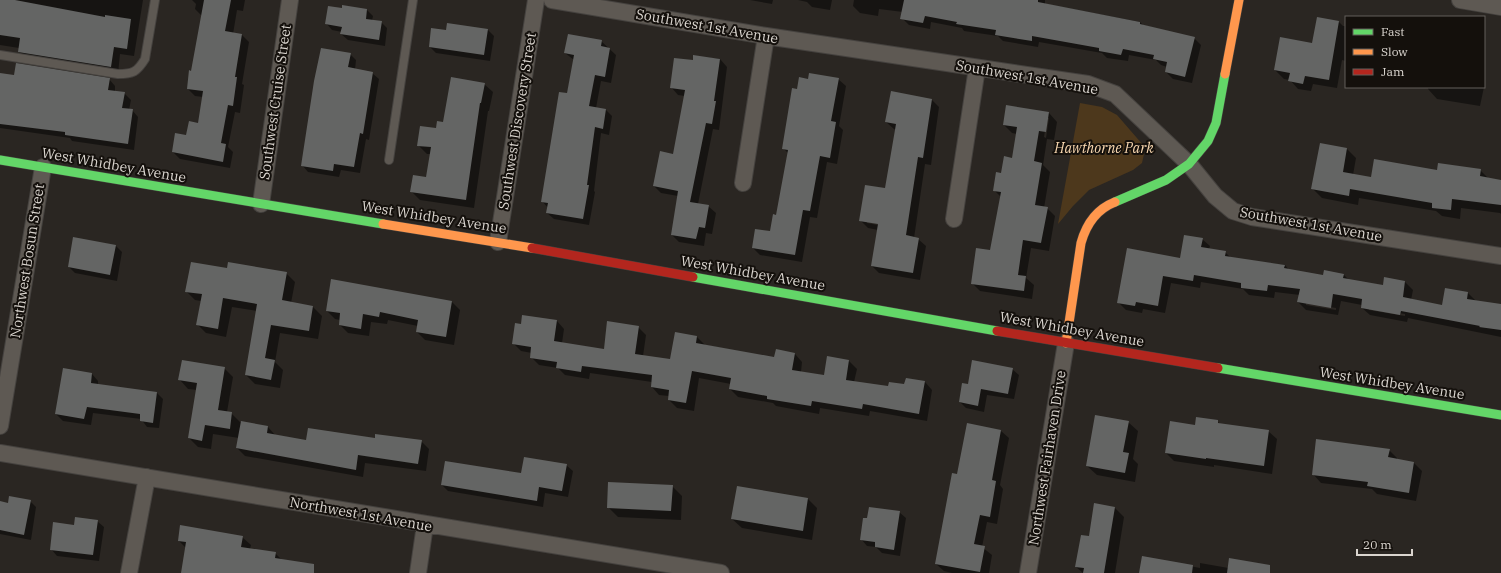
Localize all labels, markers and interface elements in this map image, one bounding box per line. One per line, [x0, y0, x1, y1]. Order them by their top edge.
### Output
street label: Southwest 1st Avenue [634, 5, 780, 47]
legend [1345, 16, 1485, 88]
street label: Southwest Cruise Street [255, 23, 295, 181]
text: Fast [1381, 24, 1405, 39]
street label: Southwest Discovery Street [494, 31, 540, 211]
text: Slow [1381, 44, 1408, 59]
street label: Southwest 1st Avenue [954, 56, 1100, 98]
text: Jam [1381, 64, 1405, 79]
park label: Hawthorne Park [1053, 139, 1154, 157]
street label: West Whidbey Avenue [40, 143, 188, 187]
street label: Northwest Bosun Street [6, 182, 48, 340]
street label: West Whidbey Avenue [360, 197, 508, 237]
street label: Southwest 1st Avenue [1238, 203, 1384, 245]
street label: West Whidbey Avenue [679, 251, 827, 295]
street label: West Whidbey Avenue [998, 307, 1146, 351]
street label: West Whidbey Avenue [1318, 363, 1466, 403]
street label: Northwest Fairhaven Drive [1024, 369, 1070, 547]
street label: Northwest 1st Avenue [288, 493, 434, 535]
scale bar [1357, 531, 1412, 557]
text: 20 m [1363, 537, 1392, 552]

